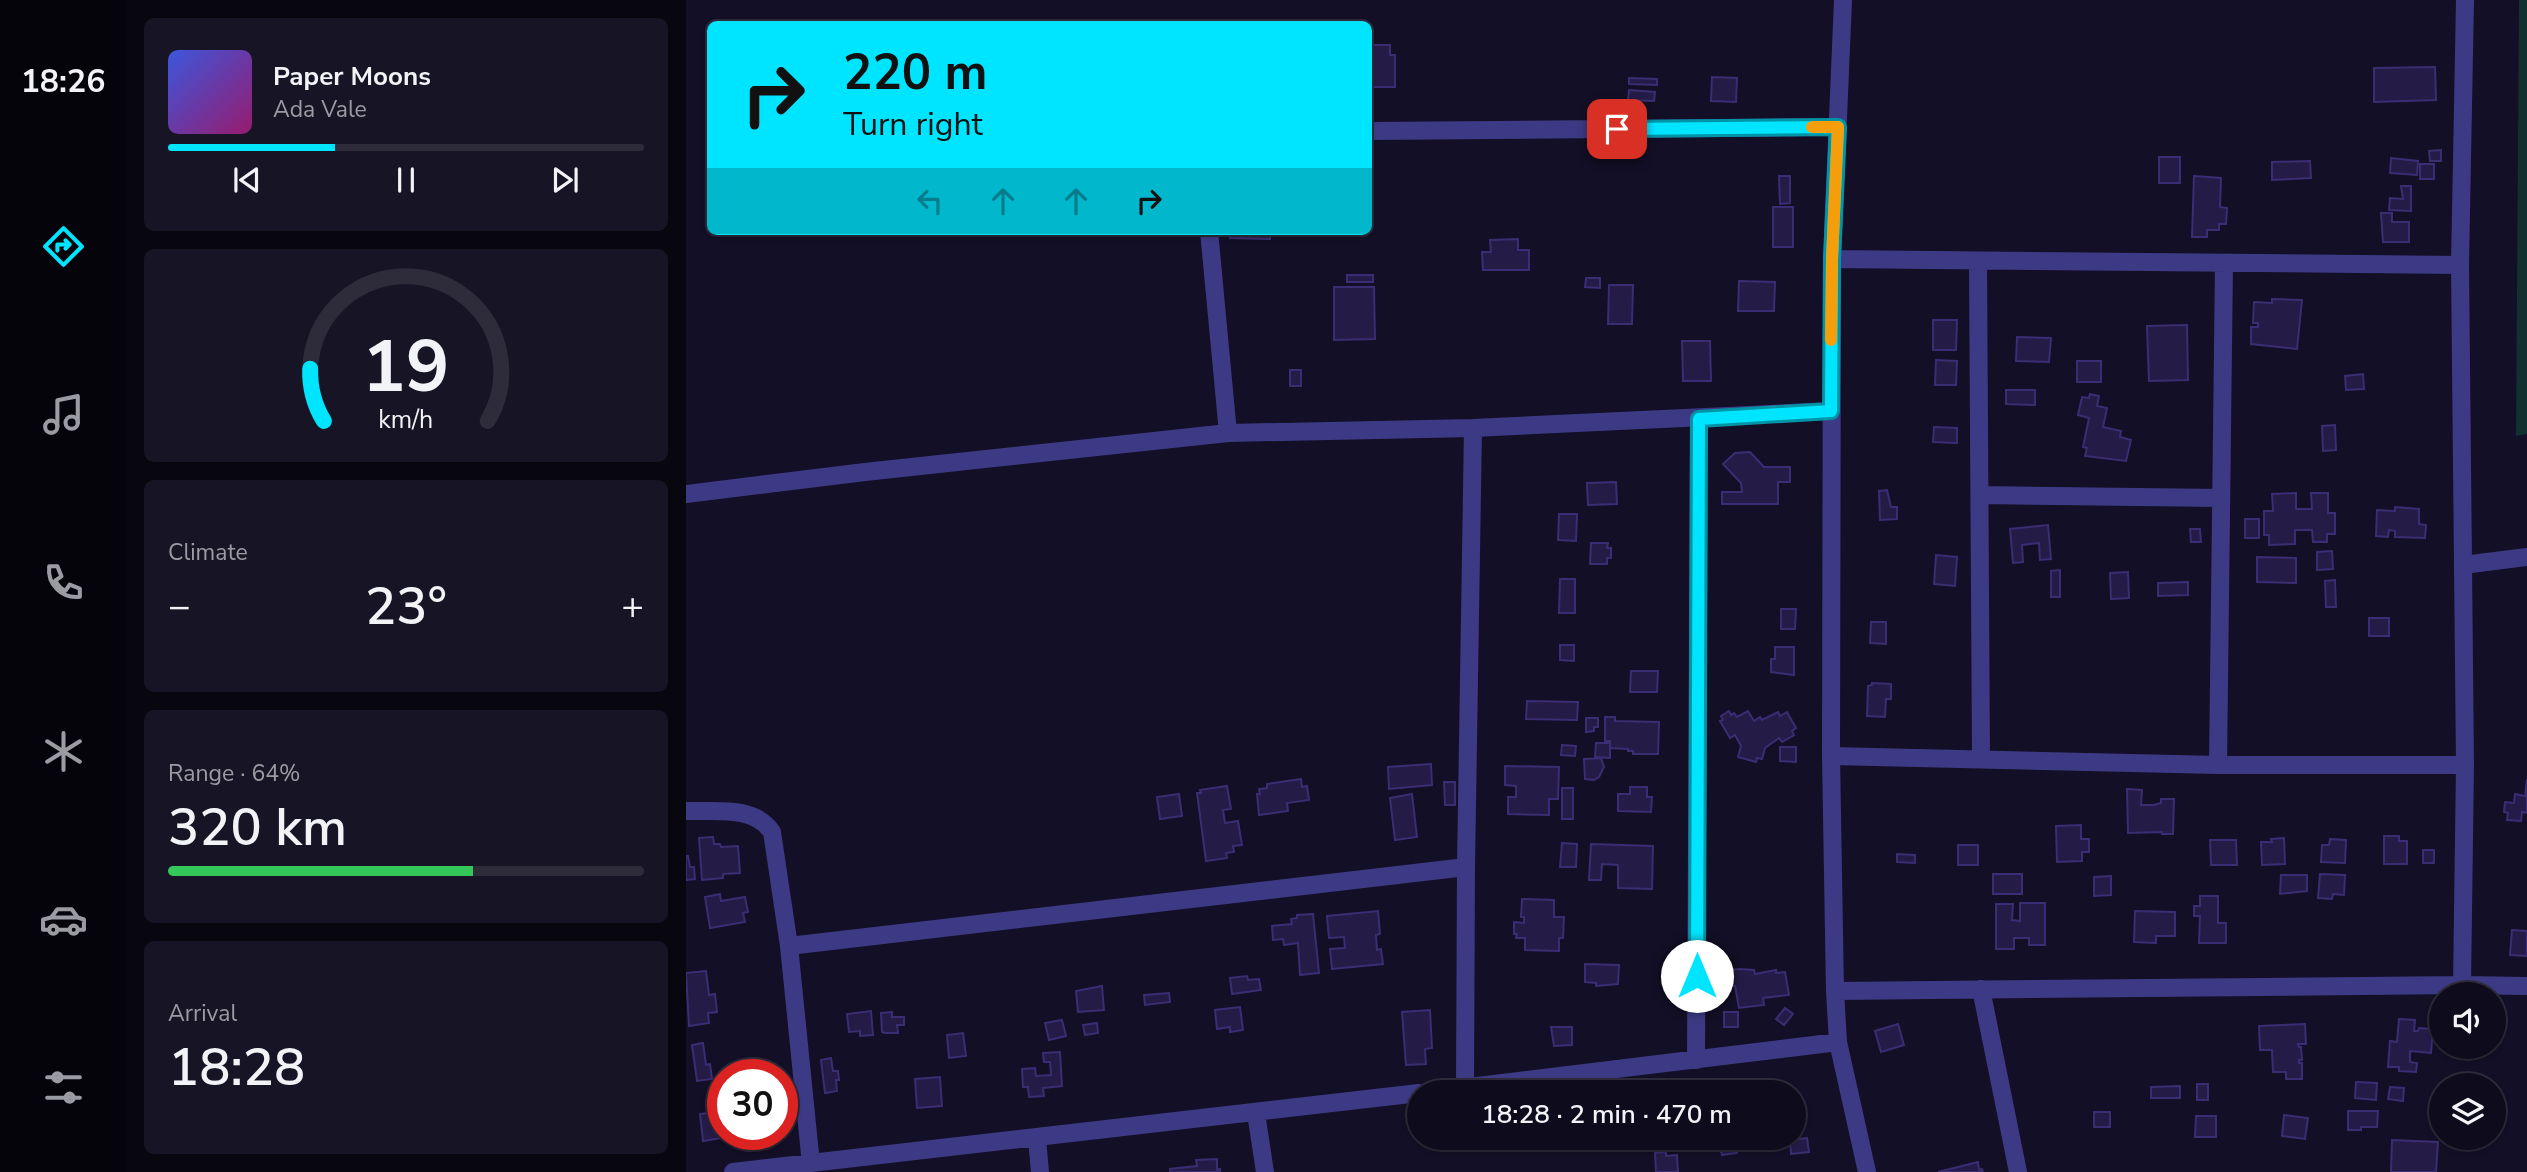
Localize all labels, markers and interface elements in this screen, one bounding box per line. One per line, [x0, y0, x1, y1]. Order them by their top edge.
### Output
text: 220 m [843, 39, 987, 106]
icon: right [728, 49, 819, 140]
text: Paper Moons [273, 59, 431, 94]
text: 18:26 [21, 60, 105, 103]
text: Ada Vale [273, 94, 367, 125]
pin [1587, 99, 1647, 159]
text: Turn right [843, 103, 983, 146]
icon: arrive [1598, 110, 1636, 148]
icon: previous [228, 161, 266, 199]
icon: pause [387, 161, 425, 199]
icon: next [546, 161, 584, 199]
icon: left [911, 182, 949, 220]
icon: ahead [984, 182, 1022, 220]
icon: ahead [1057, 182, 1095, 220]
icon: right [1130, 182, 1168, 220]
icon: directions [39, 222, 88, 271]
text: 19 [362, 318, 450, 418]
icon: music [39, 390, 88, 439]
text: km/h [378, 403, 434, 437]
text: Climate [168, 537, 248, 568]
icon: phone [39, 558, 88, 607]
text: 23° [365, 571, 447, 642]
text: − [168, 581, 191, 632]
text: + [621, 581, 644, 632]
icon: climate [39, 727, 88, 776]
text: Range · 64% [168, 758, 300, 789]
text: 320 km [168, 792, 347, 863]
icon: car [39, 895, 88, 944]
position arrow [1660, 939, 1734, 1013]
map controls [2429, 982, 2506, 1150]
button: sound [2429, 982, 2506, 1059]
text: Arrival [168, 998, 237, 1029]
text: 18:28 [168, 1032, 305, 1103]
speed limit sign: 30 [707, 1059, 798, 1150]
icon: filters [39, 1063, 88, 1112]
button: layers [2429, 1073, 2506, 1150]
text: 18:28 · 2 min · 470 m [1481, 1097, 1732, 1132]

